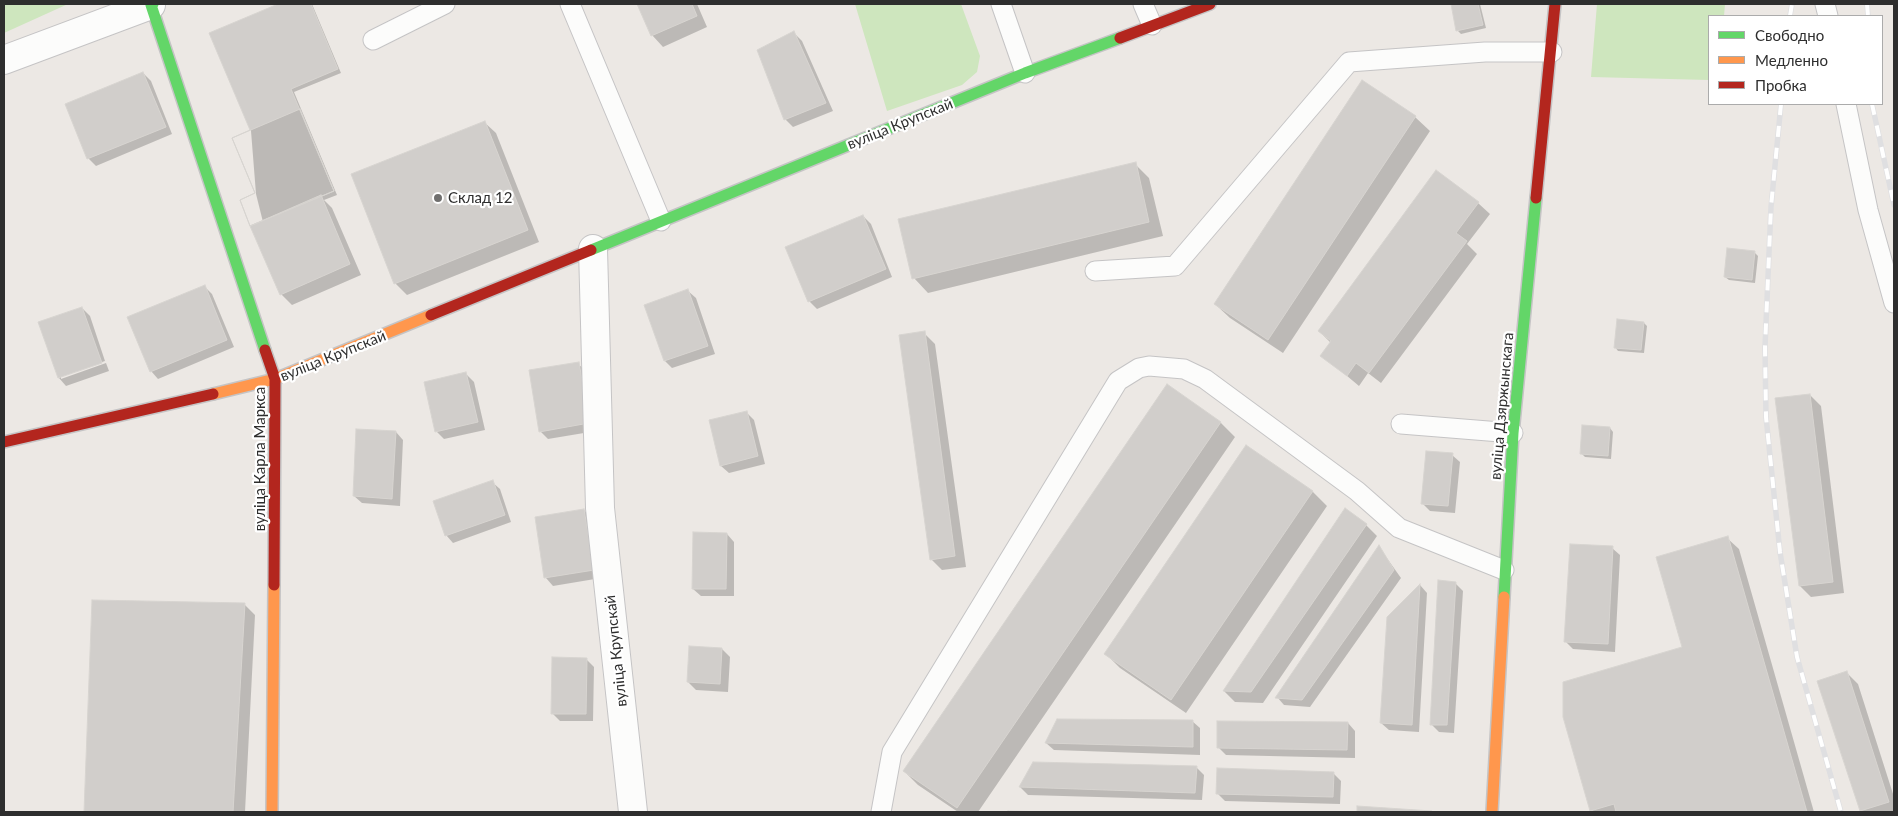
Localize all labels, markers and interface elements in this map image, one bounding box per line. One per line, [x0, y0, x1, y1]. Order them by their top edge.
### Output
legend [1708, 15, 1883, 105]
text: Свободно [1755, 26, 1824, 44]
text: Медленно [1755, 51, 1828, 69]
text: Пробка [1755, 76, 1807, 94]
street label: вуліца Крупскай [845, 95, 955, 153]
place label: Склад 12 [448, 189, 512, 207]
marker: Склад 12 [432, 192, 444, 204]
street label: вуліца Крупскай [278, 327, 388, 385]
street label: вуліца Дзяржынскага [1487, 331, 1517, 481]
street label: вуліца Карла Маркса [251, 387, 269, 531]
street label: вуліца Крупскай [601, 594, 631, 708]

